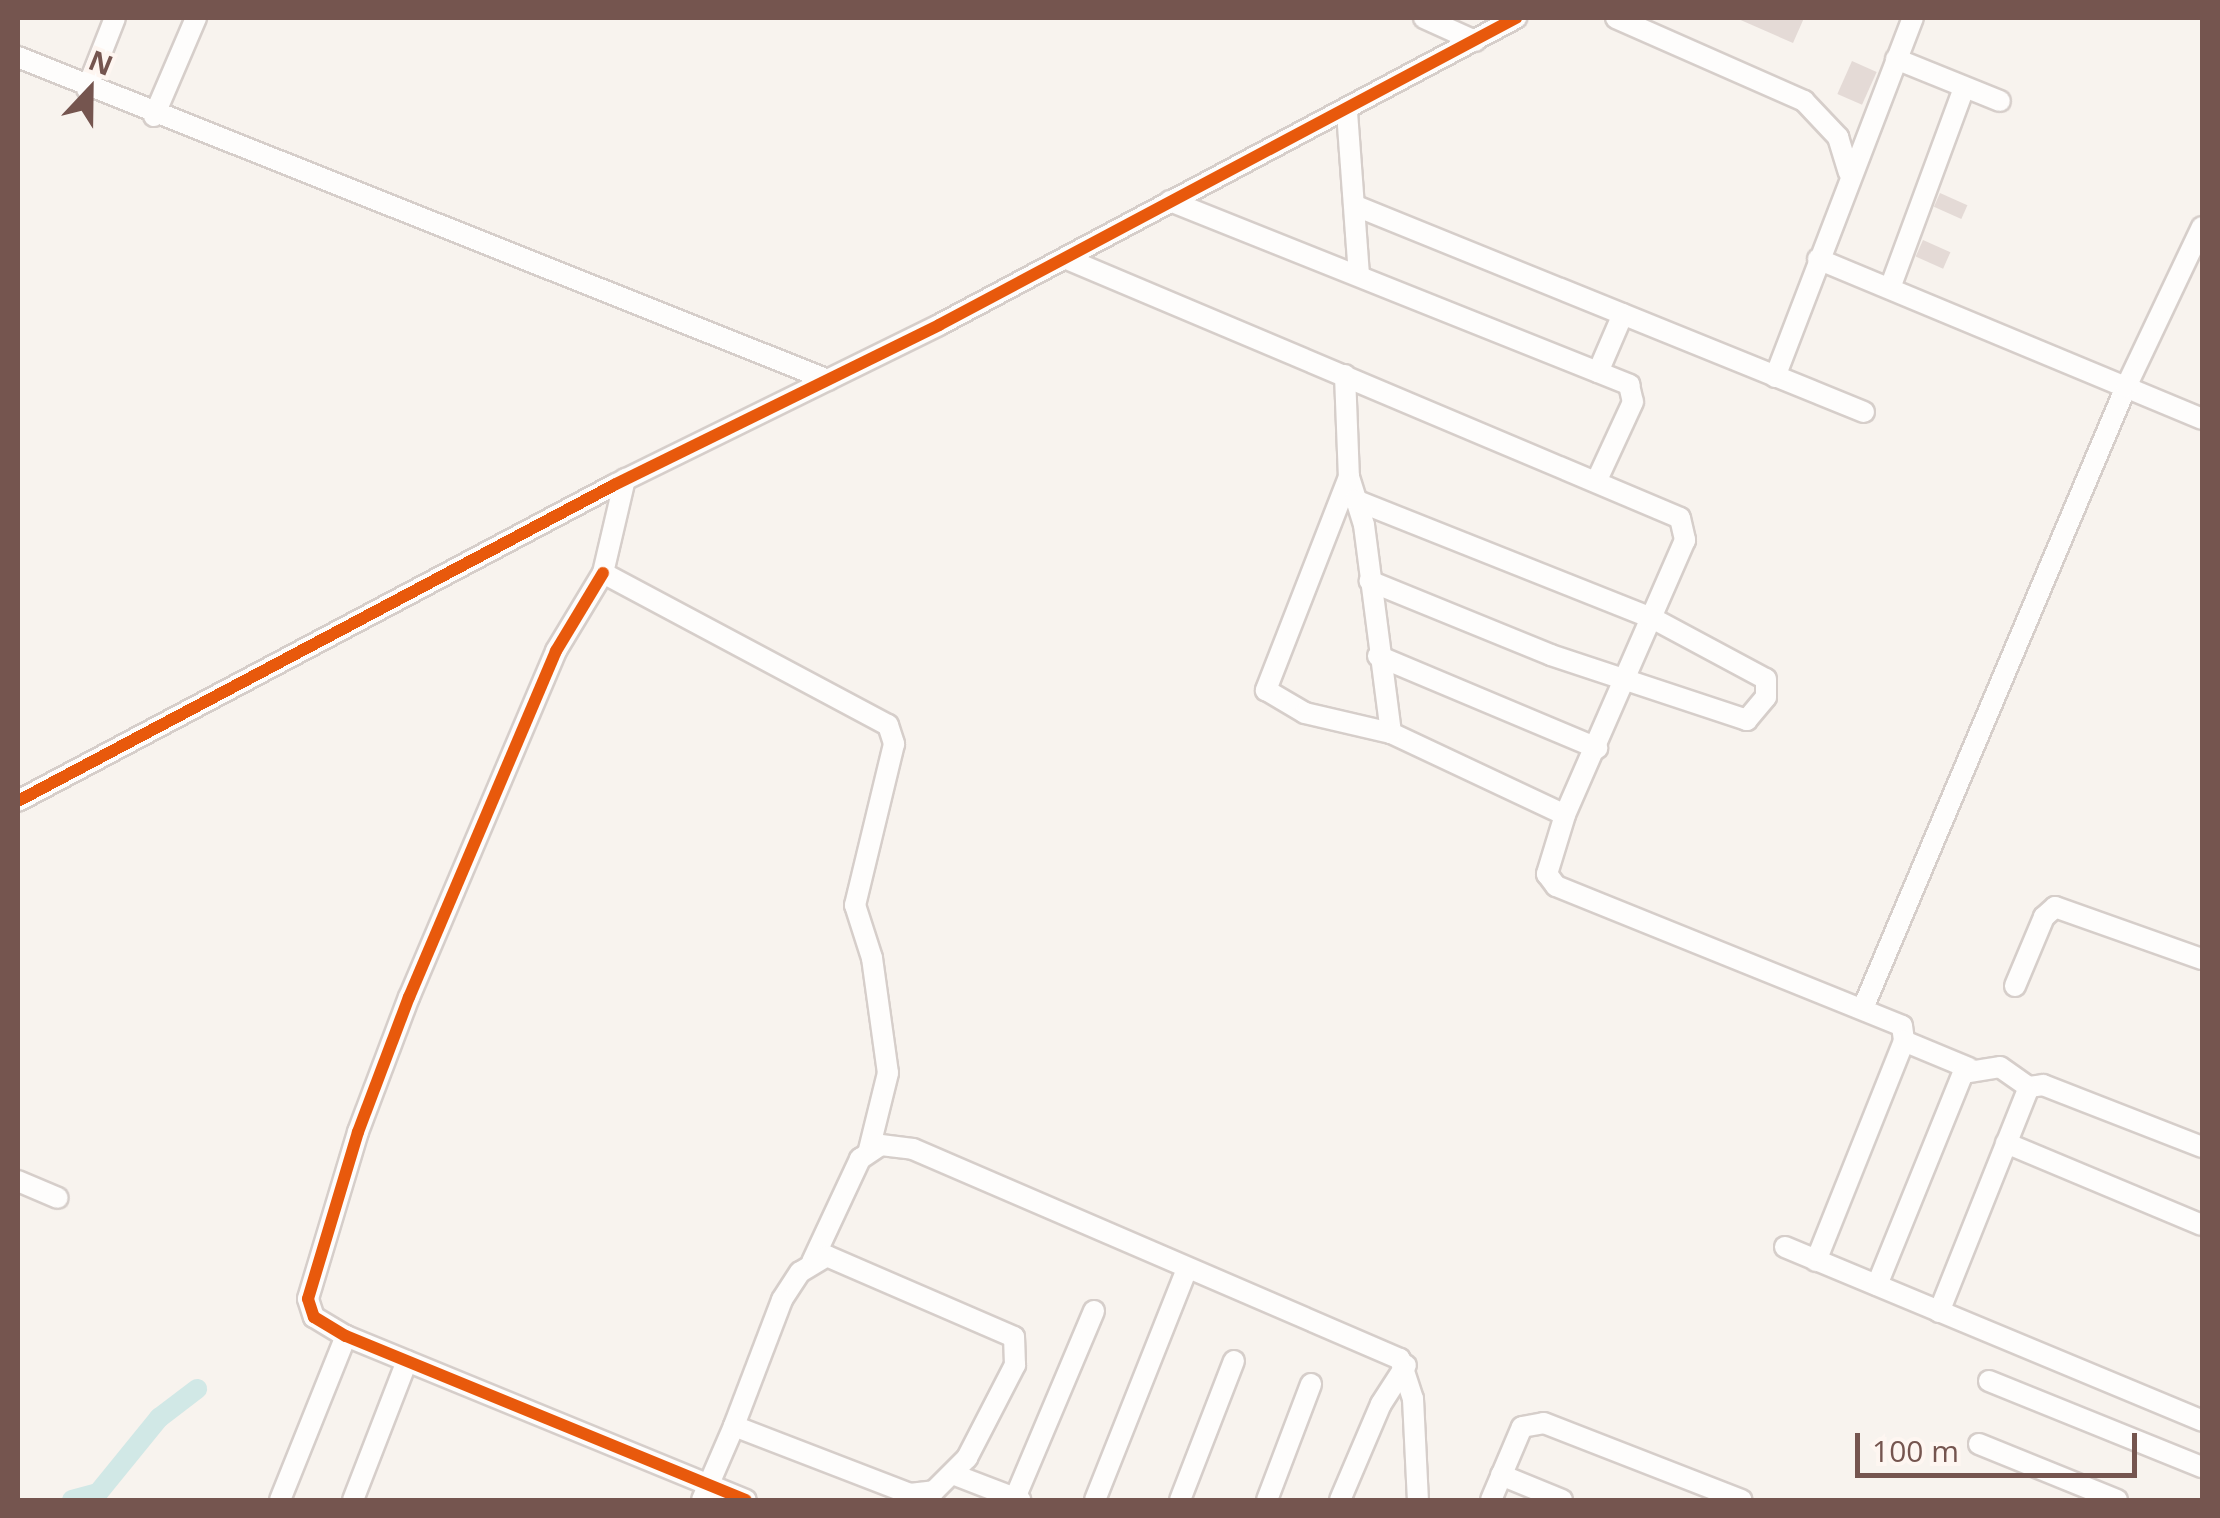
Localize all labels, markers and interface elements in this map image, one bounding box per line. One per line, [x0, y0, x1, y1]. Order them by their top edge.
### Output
north arrow [40, 40, 140, 140]
text: N [84, 40, 119, 84]
scale bar [1860, 1413, 2142, 1475]
text: 100 m [1872, 1430, 1959, 1471]

